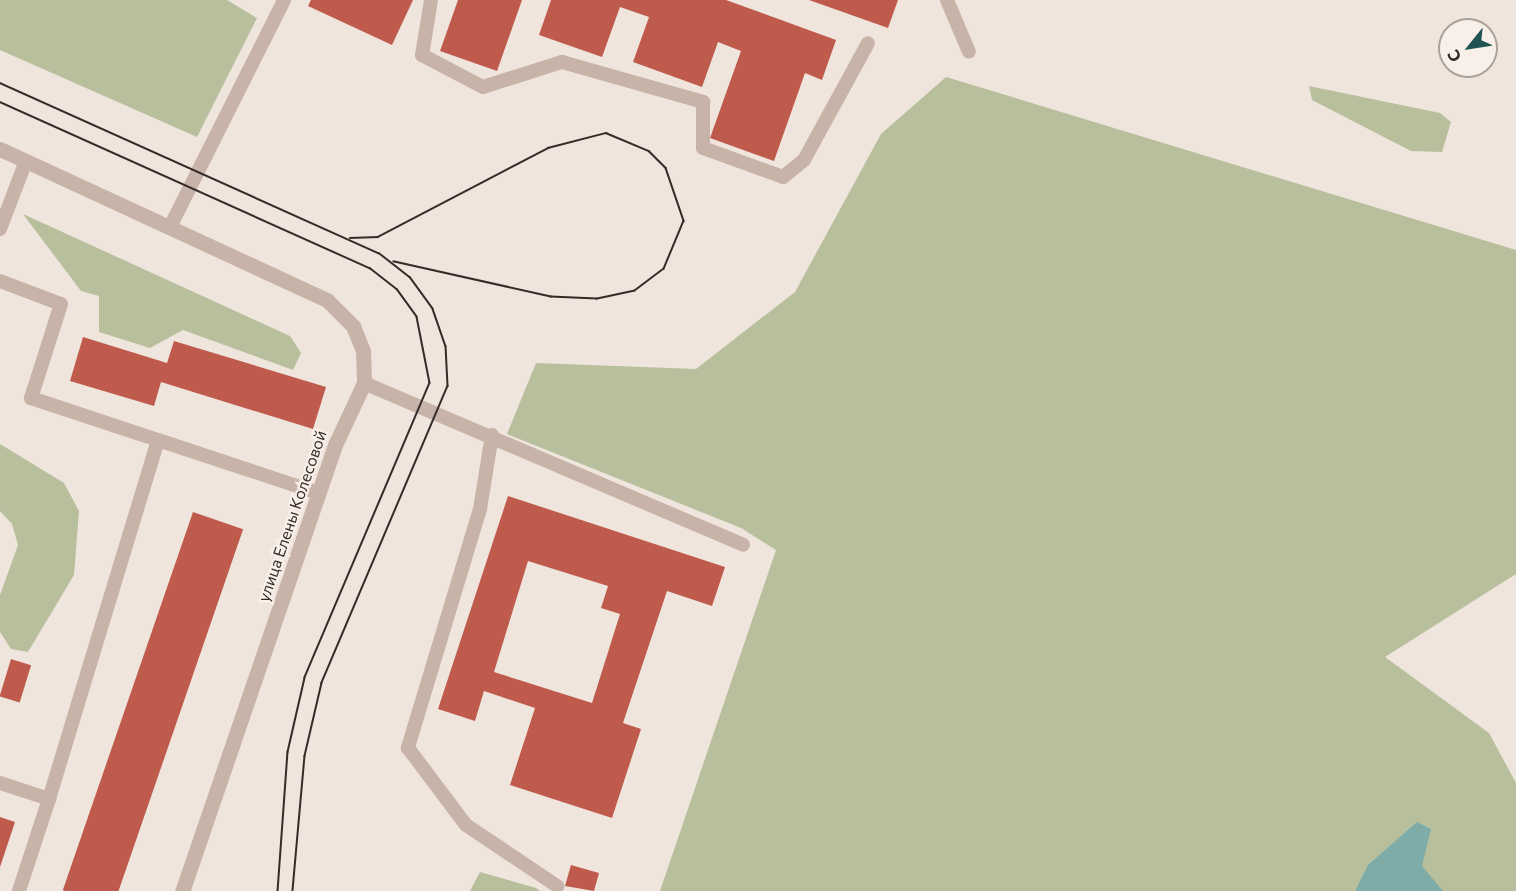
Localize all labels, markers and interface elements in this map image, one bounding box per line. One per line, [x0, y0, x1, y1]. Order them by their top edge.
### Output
north arrow [1438, 18, 1498, 78]
text: С [1443, 47, 1465, 66]
street label: улица Елены Колесовой [254, 428, 330, 604]

